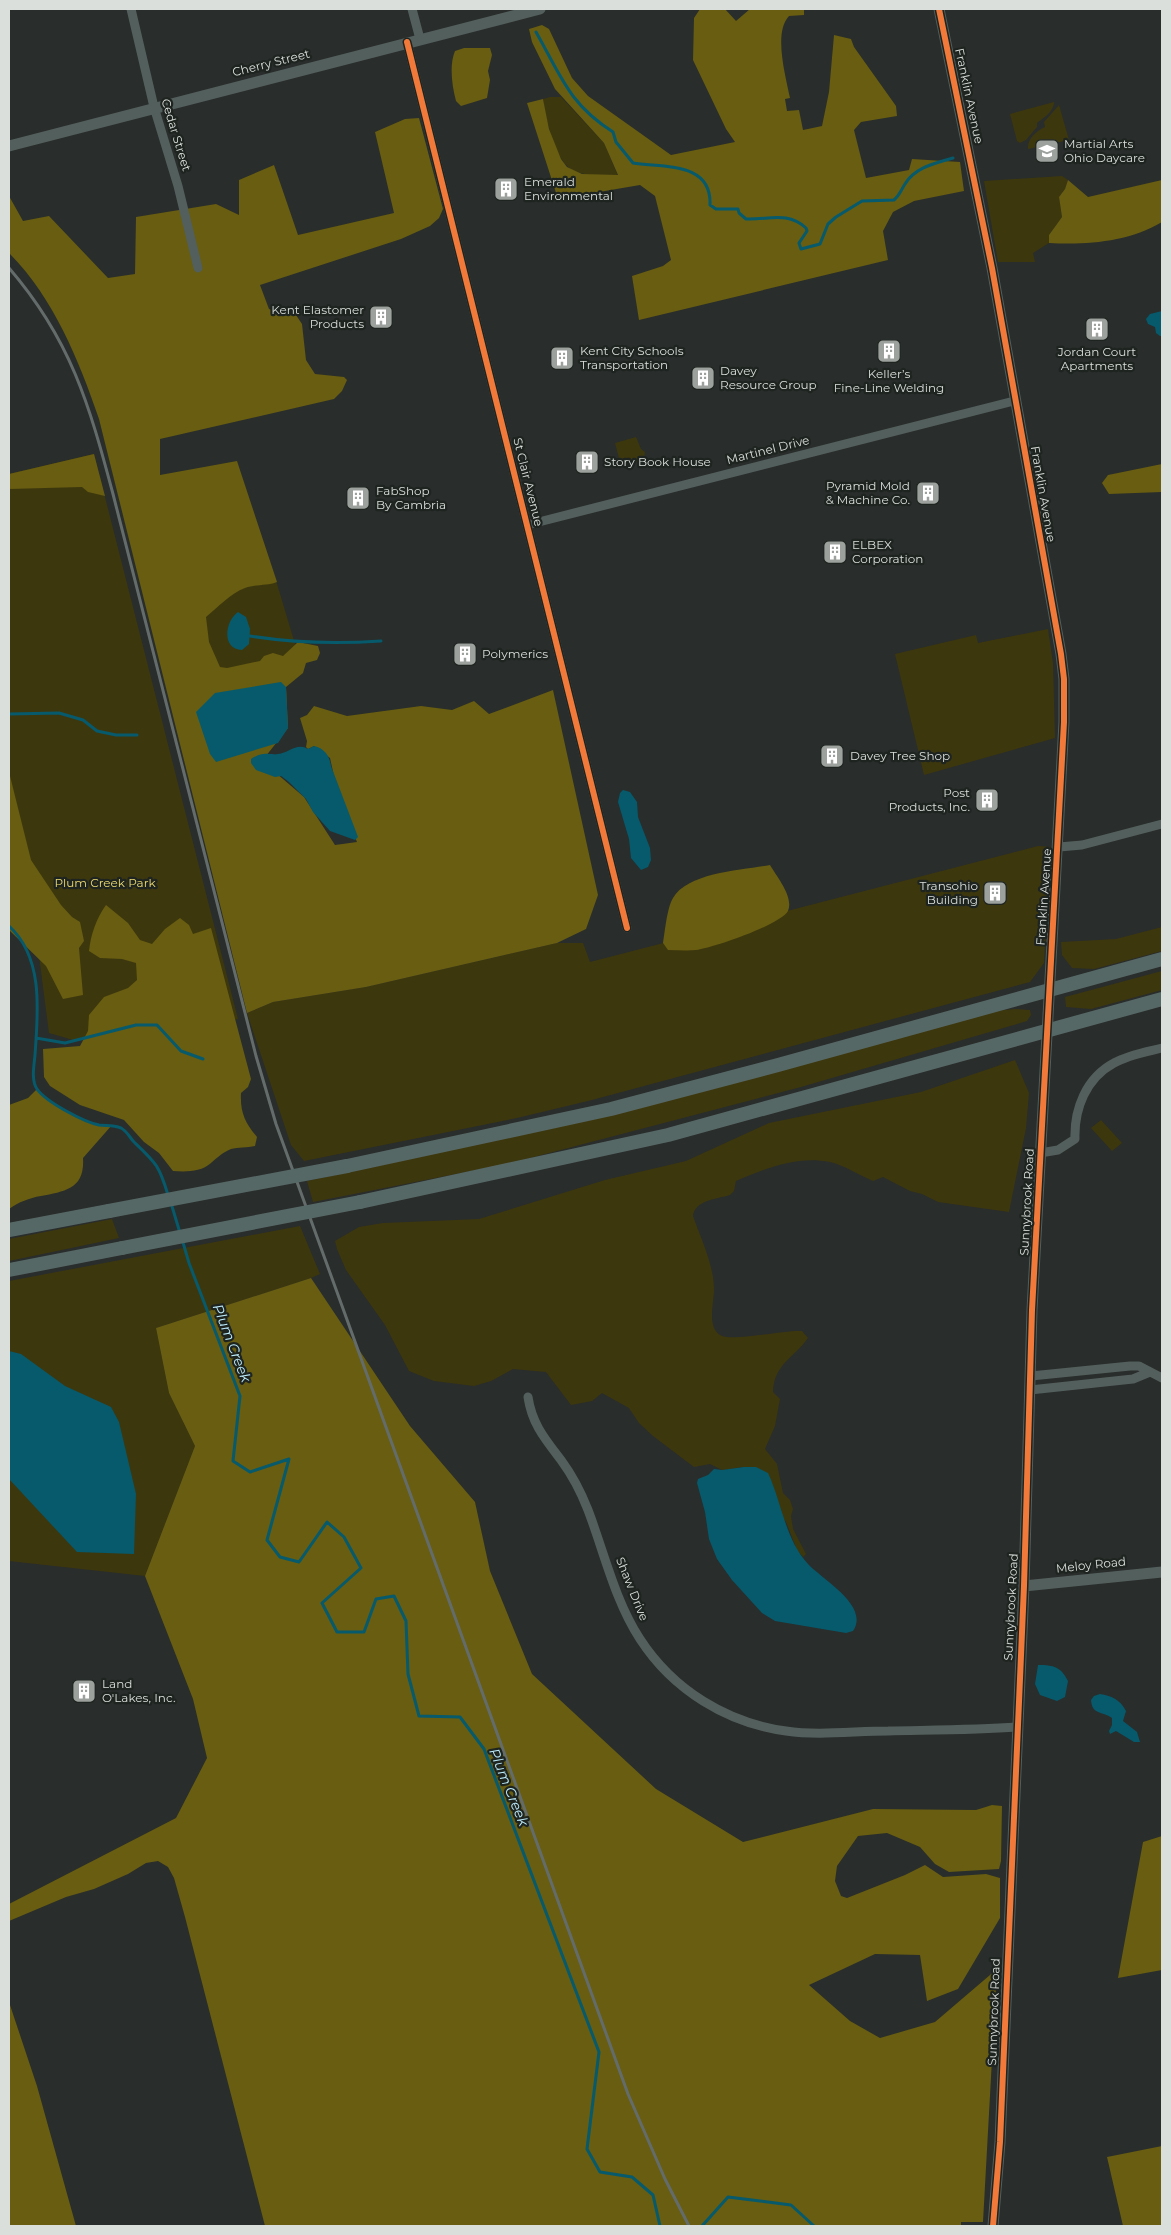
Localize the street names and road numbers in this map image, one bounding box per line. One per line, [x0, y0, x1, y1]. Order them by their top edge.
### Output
street label: Cherry Street [231, 46, 311, 79]
street label: Franklin Avenue [952, 47, 987, 145]
street label: Cedar Street [158, 97, 195, 173]
street label: Martinel Drive [725, 432, 811, 467]
street label: St Clair Avenue [510, 436, 547, 528]
street label: Franklin Avenue [1028, 445, 1059, 543]
street label: Franklin Avenue [1033, 848, 1054, 946]
street label: Sunnybrook Road [1016, 1148, 1037, 1256]
street label: Sunnybrook Road [1000, 1553, 1021, 1661]
street label: Meloy Road [1055, 1553, 1127, 1576]
street label: Shaw Drive [613, 1555, 652, 1623]
street label: Sunnybrook Road [984, 1958, 1003, 2066]

